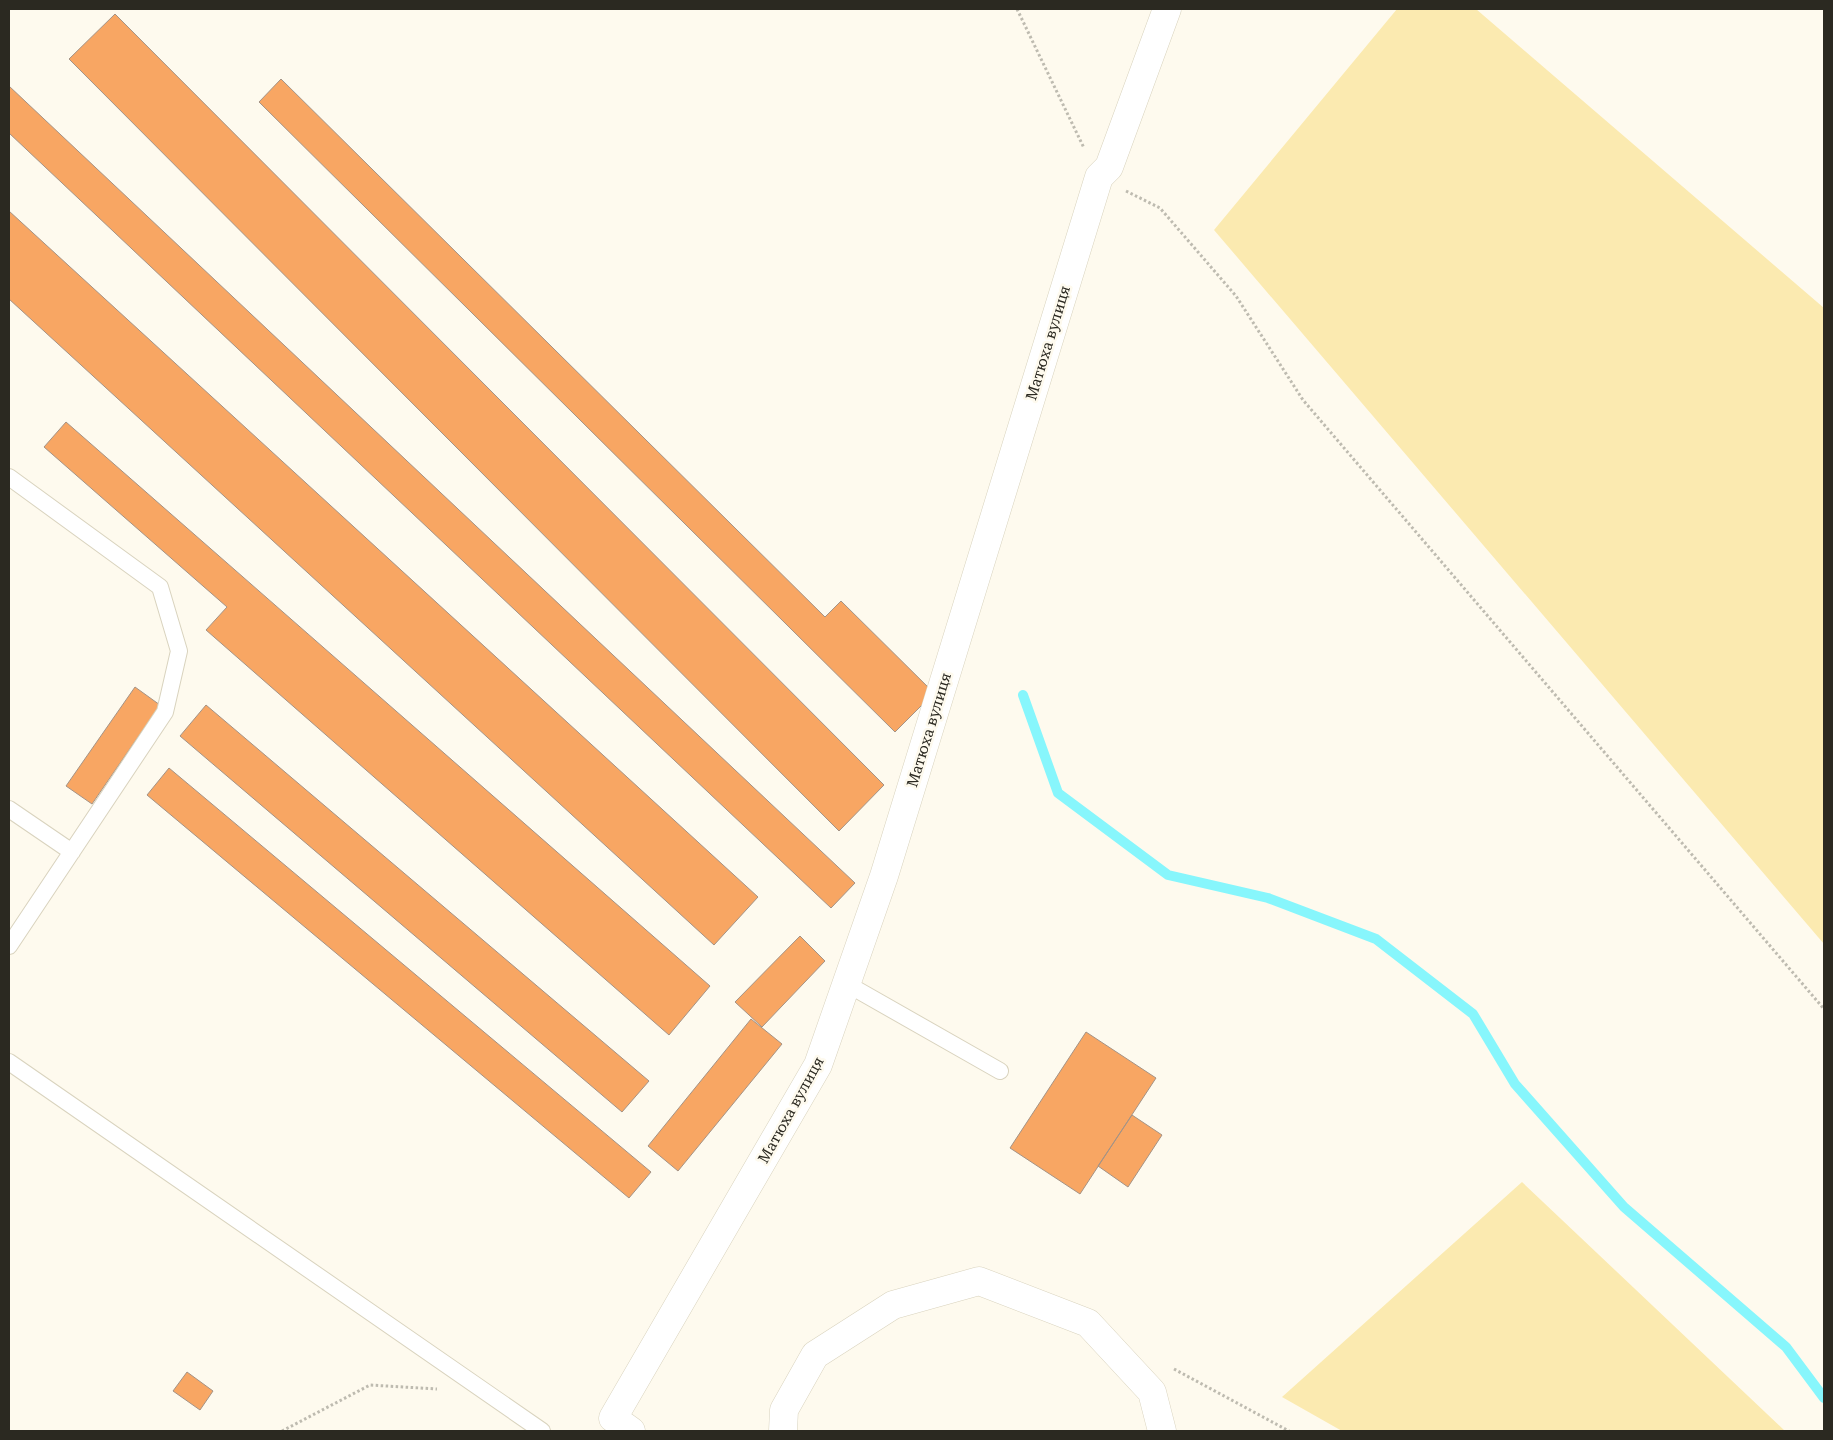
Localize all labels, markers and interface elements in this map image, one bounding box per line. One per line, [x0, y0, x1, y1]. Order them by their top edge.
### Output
street label: Матюха вулиця [1022, 284, 1074, 402]
street label: Матюха вулиця [903, 671, 955, 789]
street label: Матюха вулиця [754, 1054, 828, 1166]

